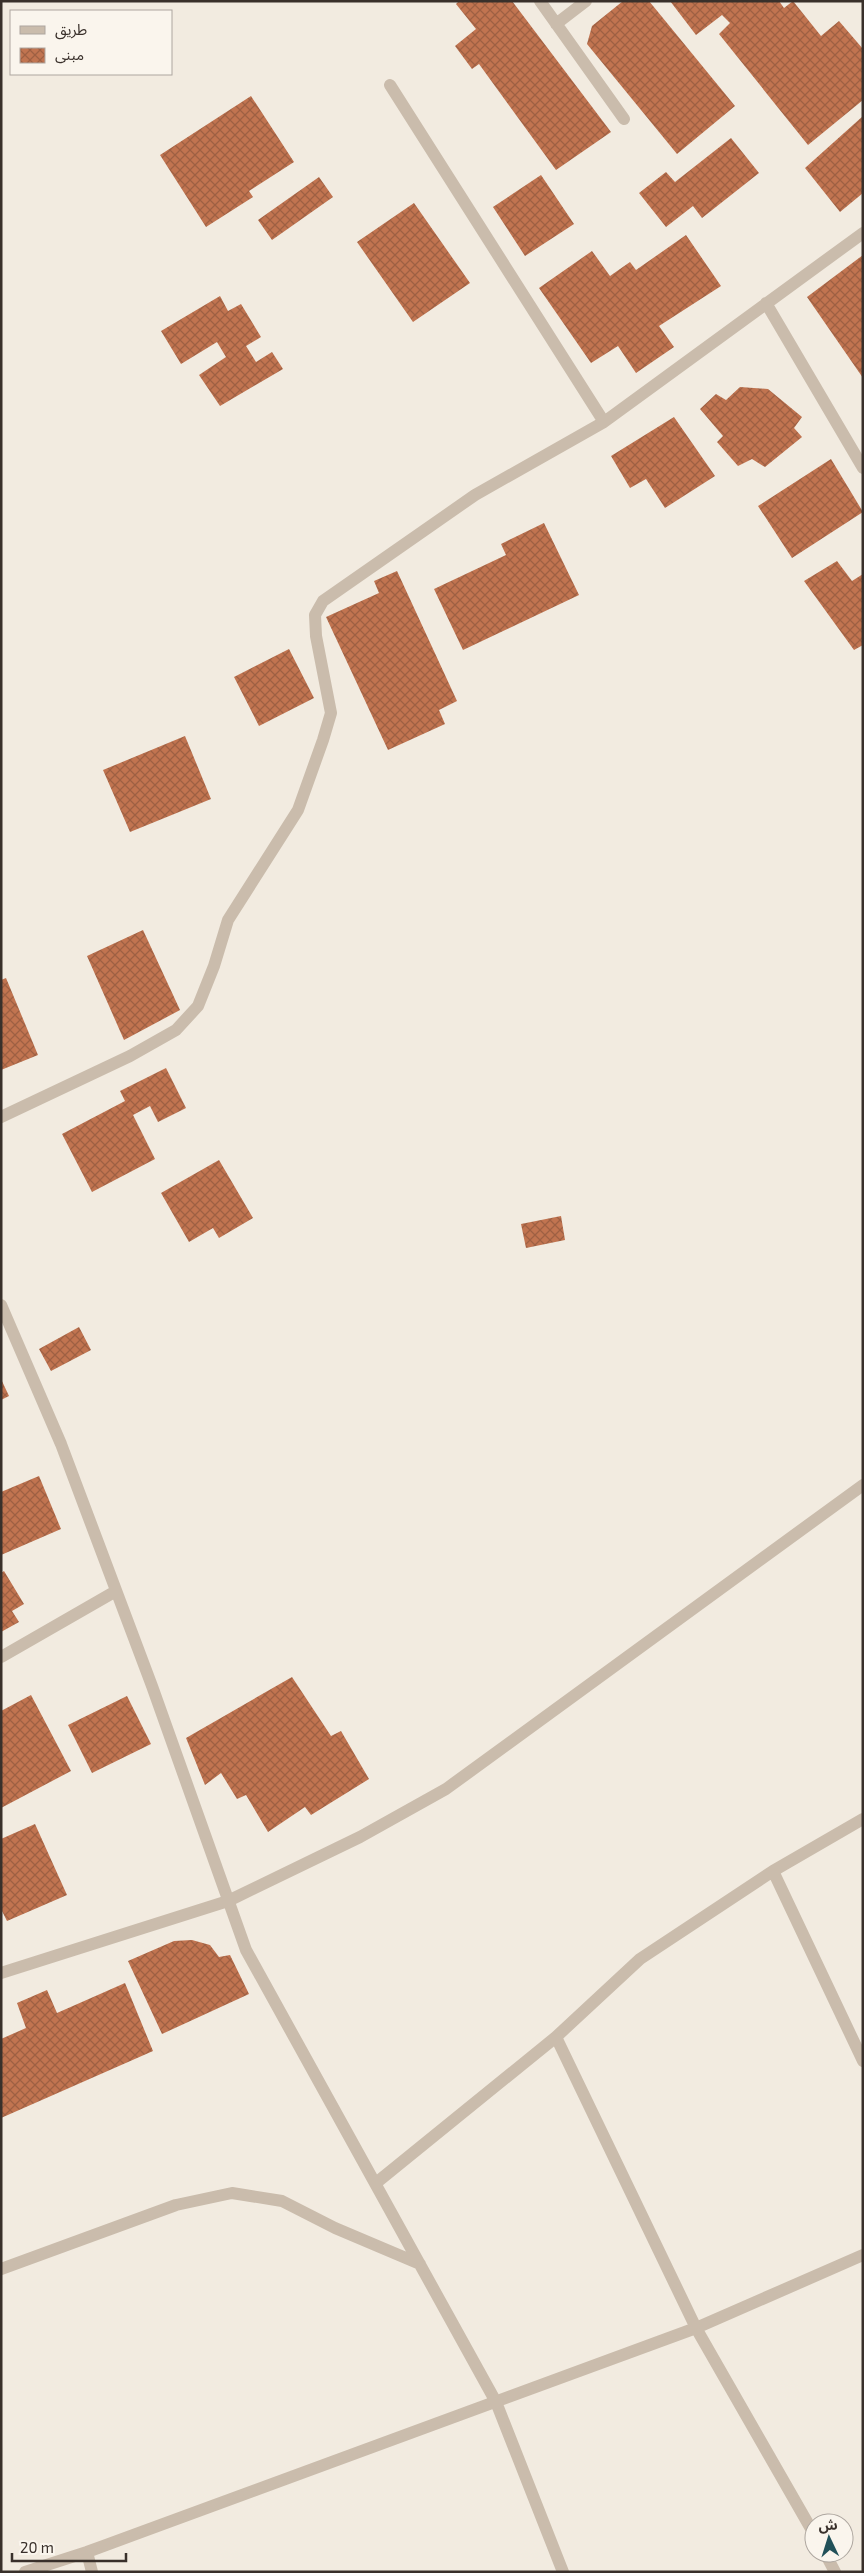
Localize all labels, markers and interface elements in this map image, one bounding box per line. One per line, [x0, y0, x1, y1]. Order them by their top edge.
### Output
legend [10, 10, 172, 75]
text: طريق [55, 20, 87, 40]
text: مبنى [55, 45, 84, 64]
north arrow [804, 2513, 854, 2563]
text: ش [818, 2515, 838, 2534]
scale bar [12, 2530, 126, 2562]
text: 20 m [20, 2538, 54, 2556]

